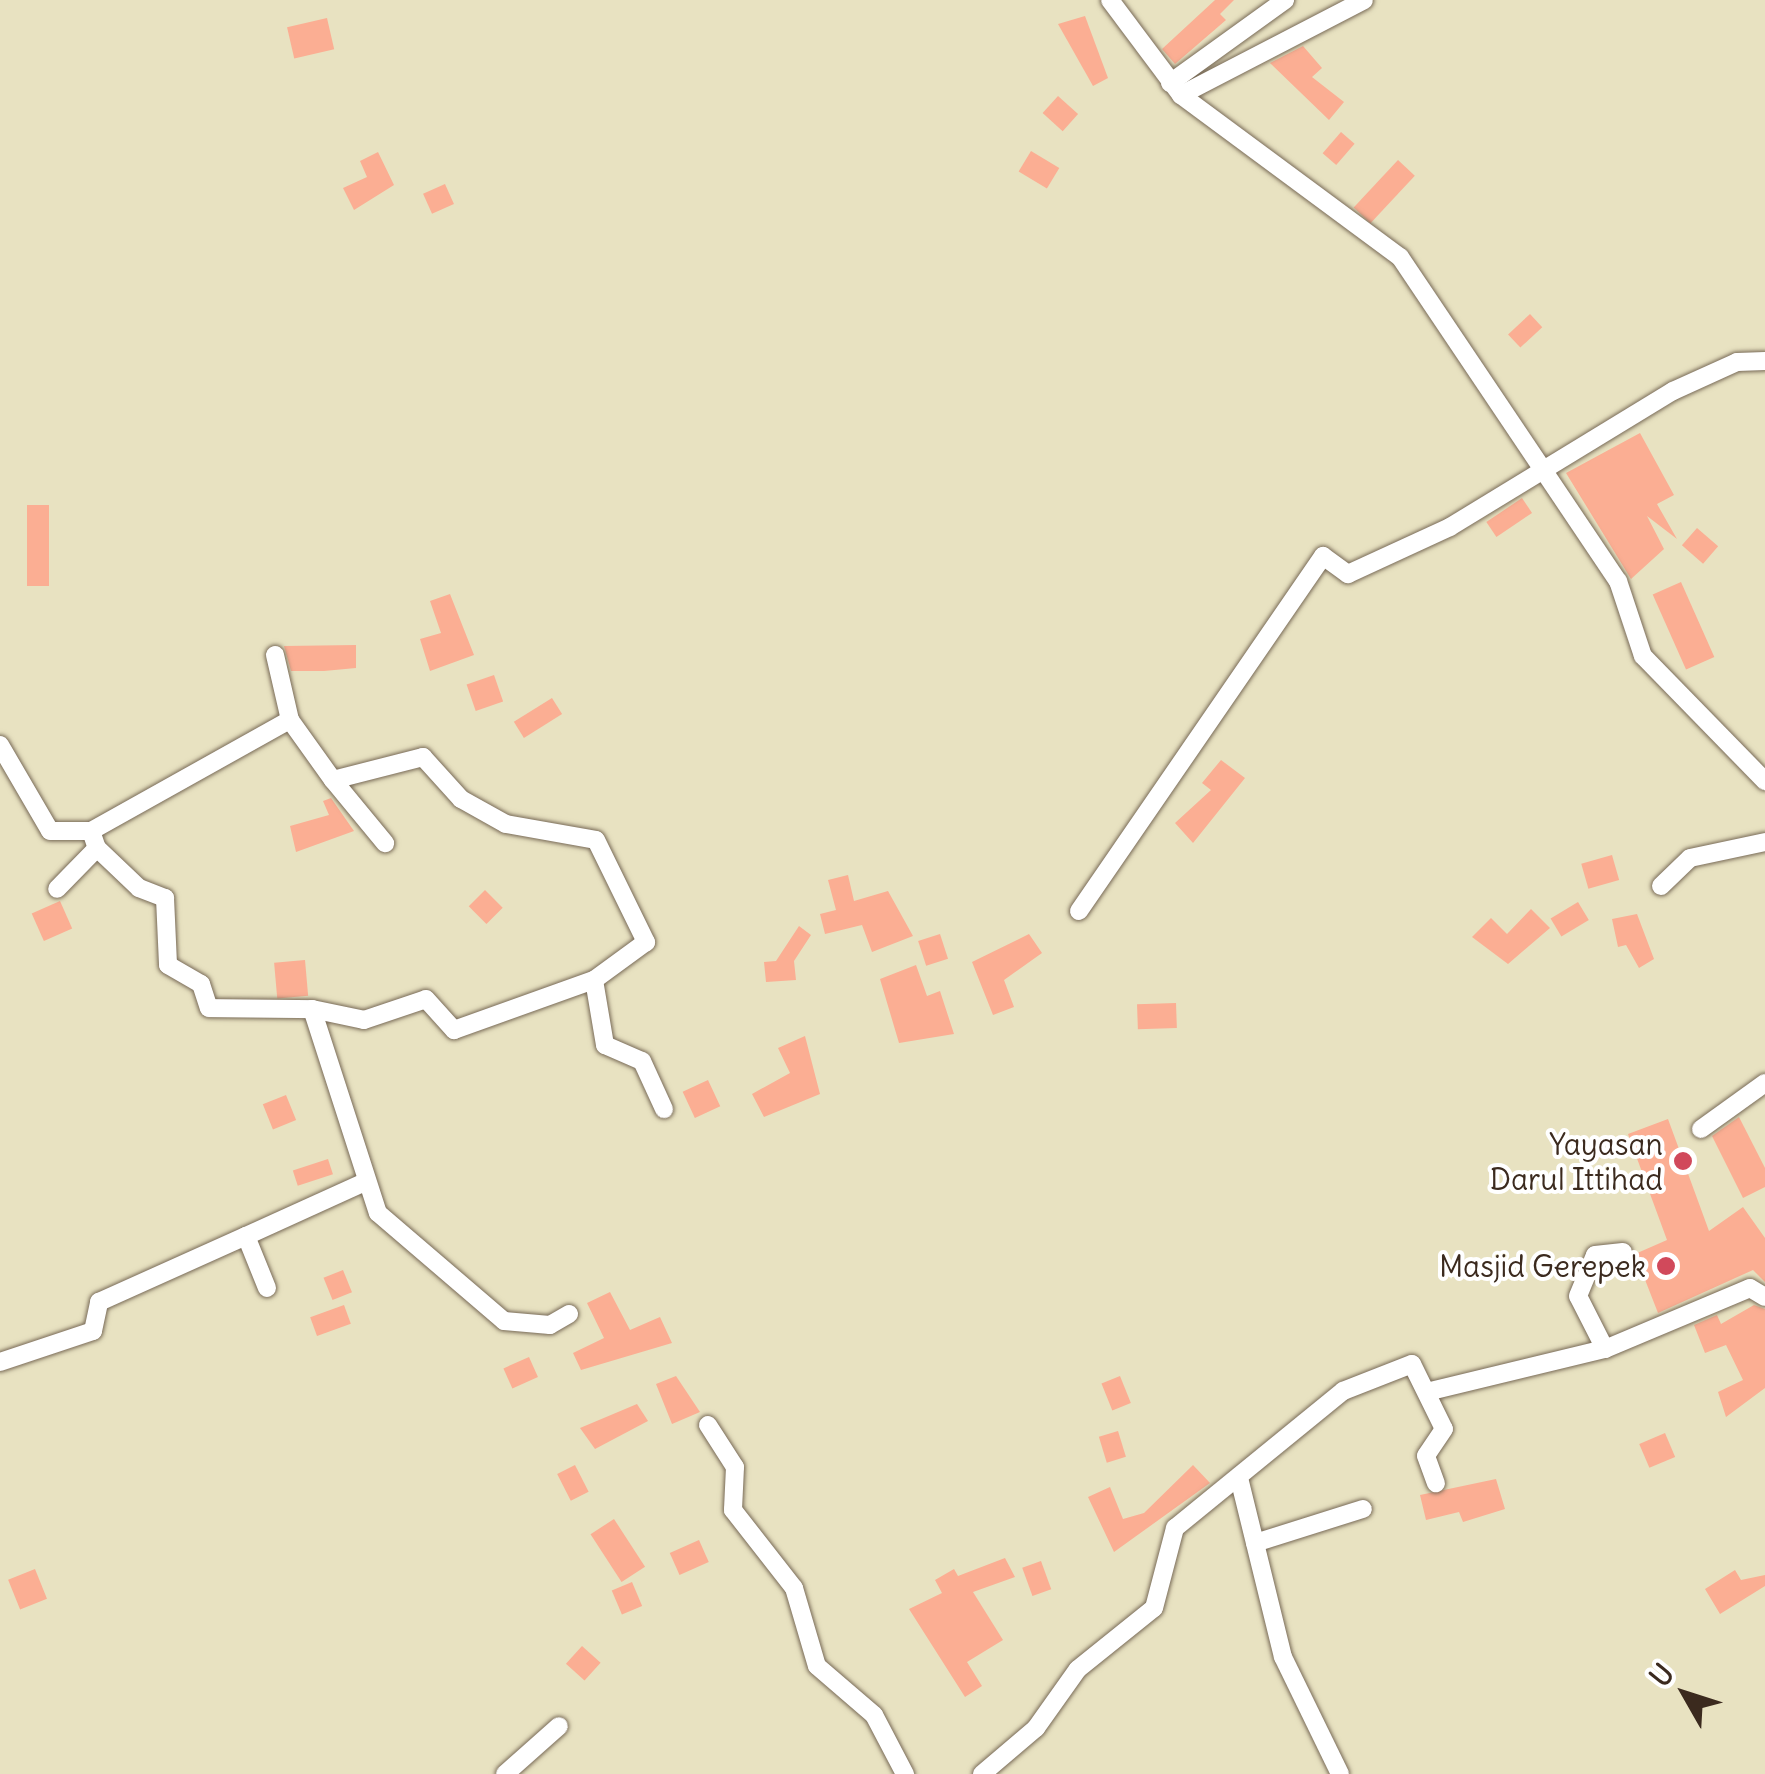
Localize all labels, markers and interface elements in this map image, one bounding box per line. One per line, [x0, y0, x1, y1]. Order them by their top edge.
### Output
place label: Yayasan Darul Ittihad [1490, 1126, 1663, 1196]
marker: Yayasan Darul Ittihad [1672, 1150, 1694, 1172]
place label: Masjid Gerepek [1439, 1248, 1646, 1284]
marker: Masjid Gerepek [1655, 1255, 1677, 1277]
north arrow [1635, 1644, 1735, 1744]
text: U [1642, 1656, 1682, 1694]

